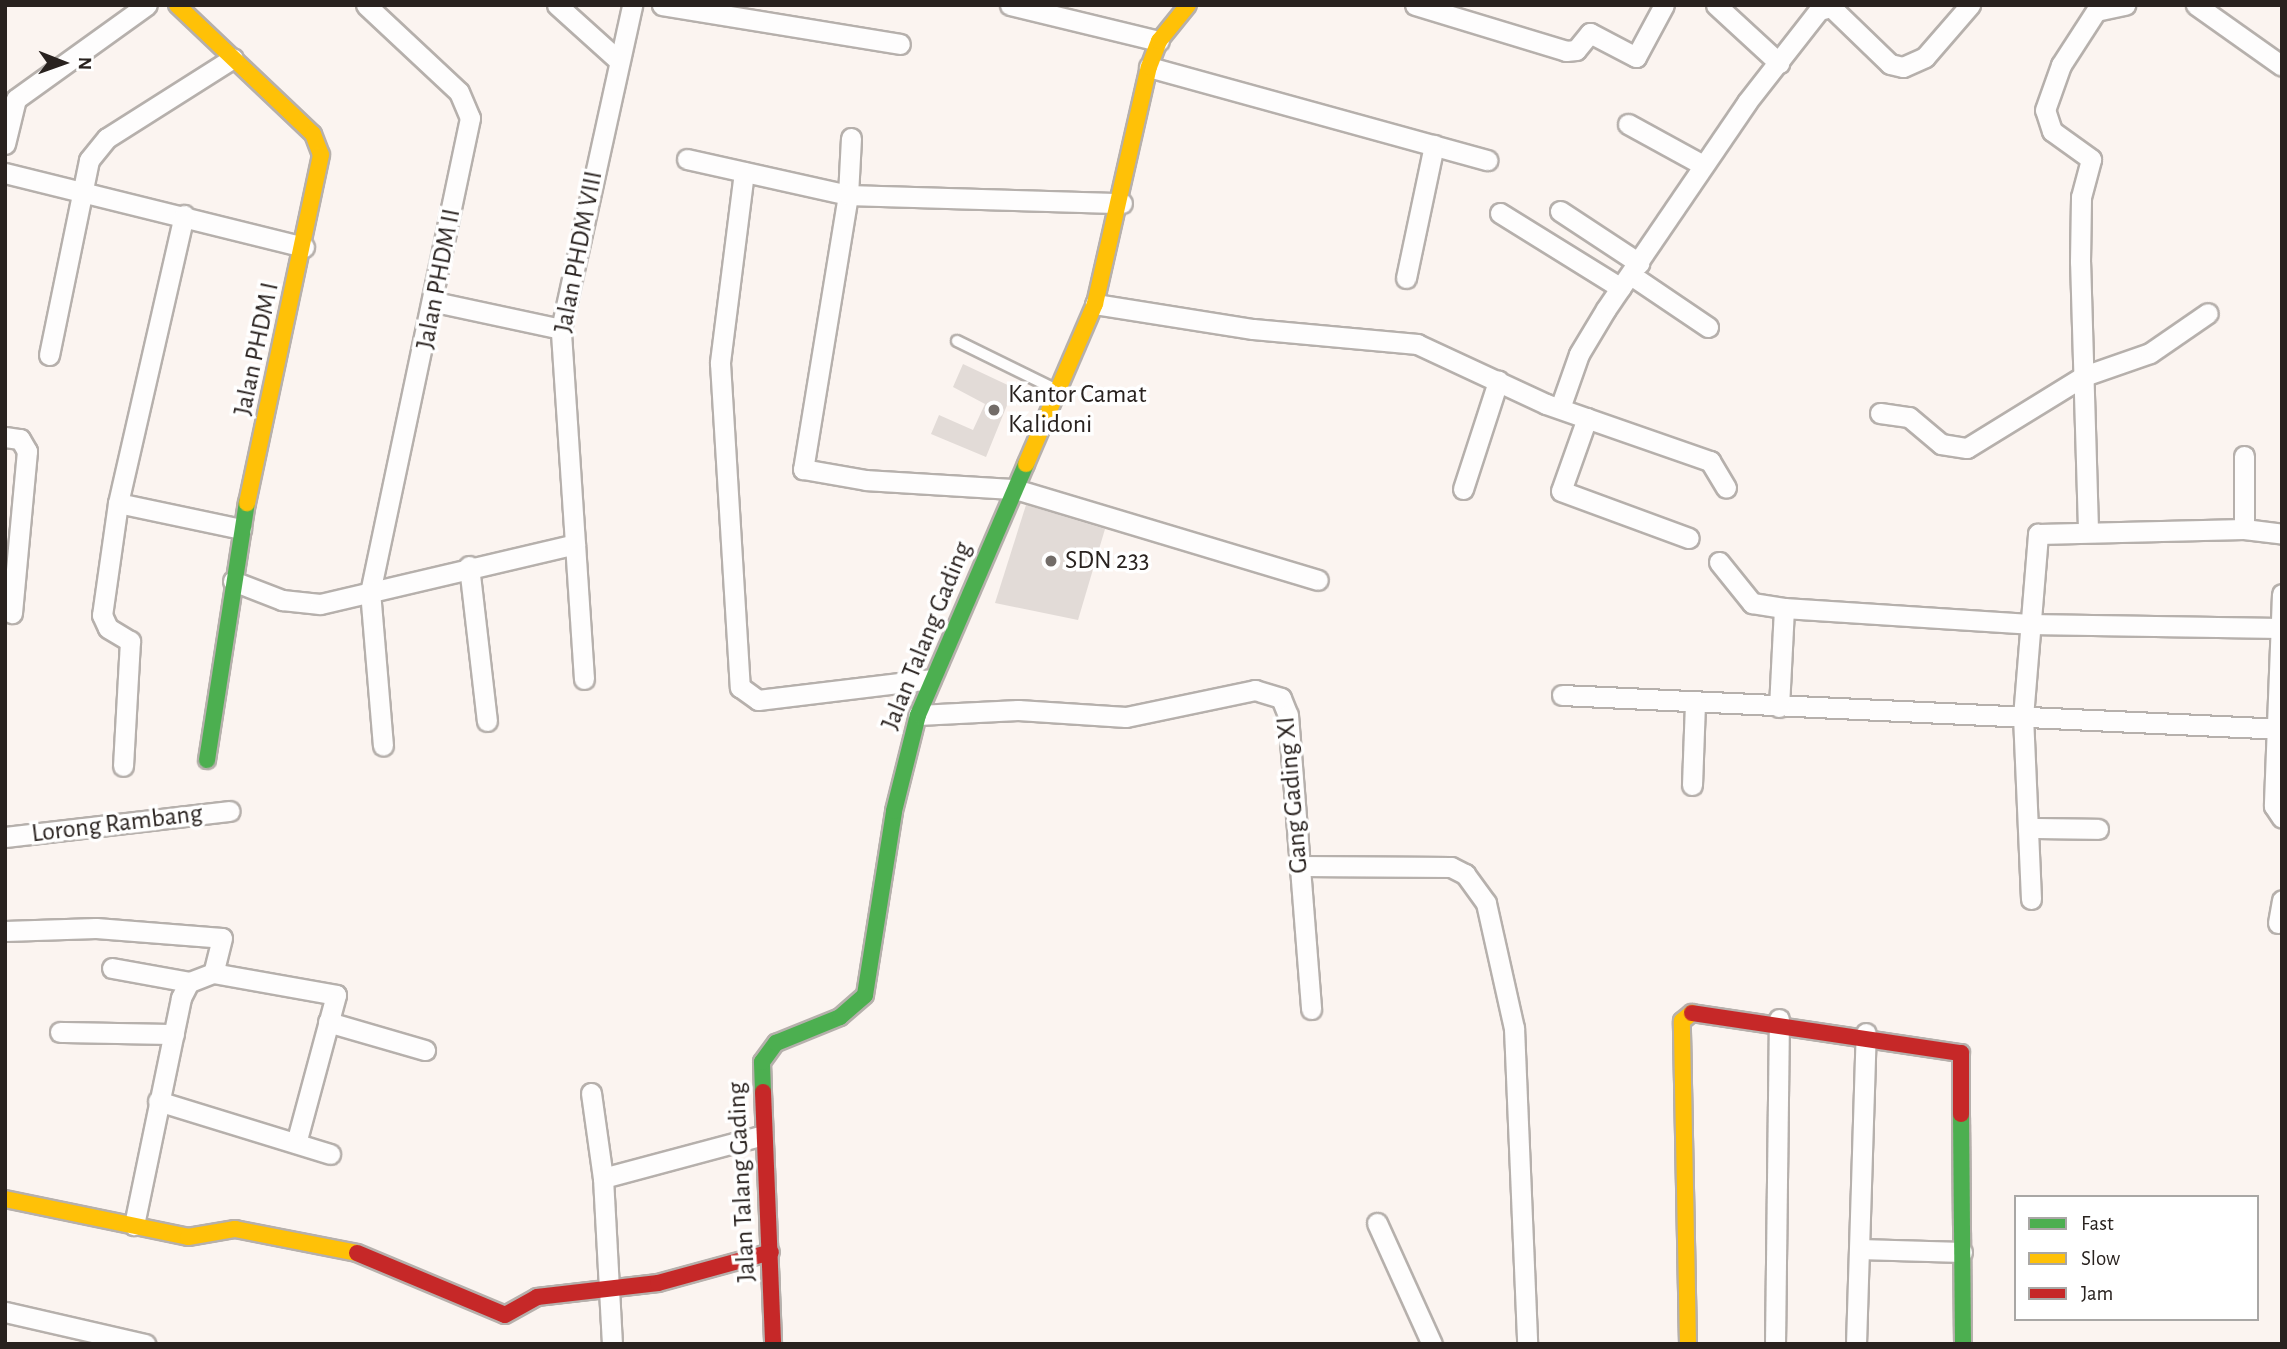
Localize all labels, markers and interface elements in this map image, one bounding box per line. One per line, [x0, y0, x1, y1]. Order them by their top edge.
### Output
north arrow [28, 28, 98, 98]
text: N [75, 57, 94, 70]
street label: Jalan PHDM VIII [548, 169, 610, 335]
street label: Jalan PHDM II [410, 206, 468, 352]
street label: Jalan PHDM I [228, 280, 286, 418]
place label: Kantor Camat Kalidoni [1008, 379, 1147, 440]
marker: Kantor Camat Kalidoni [986, 402, 1002, 418]
street label: Jalan Talang Gading [875, 537, 979, 735]
place label: SDN 233 [1065, 545, 1149, 577]
marker: SDN 233 [1043, 553, 1059, 569]
street label: Gang Gading XI [1271, 715, 1315, 875]
street label: Lorong Rambang [30, 798, 204, 850]
street label: Jalan Talang Gading [721, 1081, 763, 1283]
legend [2014, 1195, 2259, 1321]
text: Fast [2081, 1213, 2114, 1234]
text: Slow [2081, 1248, 2120, 1269]
text: Jam [2081, 1283, 2113, 1304]

